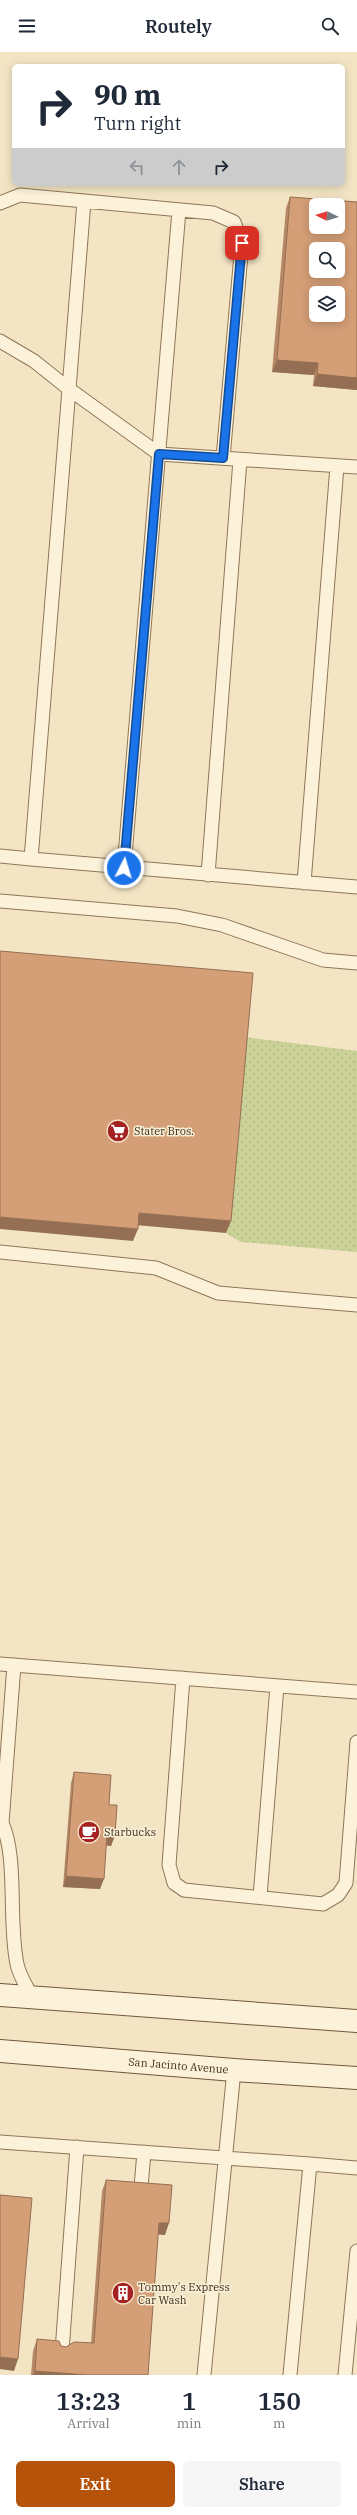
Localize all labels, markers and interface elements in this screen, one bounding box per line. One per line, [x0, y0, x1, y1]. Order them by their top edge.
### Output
icon: menu [16, 15, 38, 37]
text: Routely [145, 15, 212, 38]
icon: search [319, 15, 341, 37]
text: 90 m [94, 76, 161, 113]
icon: right [28, 80, 80, 132]
text: Turn right [94, 112, 181, 135]
icon: left [126, 156, 148, 178]
icon: ahead [168, 156, 190, 178]
icon: right [210, 156, 232, 178]
north arrow [309, 198, 345, 234]
map controls [309, 198, 345, 322]
pin [225, 226, 259, 260]
icon: arrive [231, 232, 253, 254]
button: search [309, 242, 345, 278]
button: layers [309, 286, 345, 322]
position arrow [103, 847, 145, 889]
supermarket icon: Stater Bros. [105, 1118, 131, 1144]
place label: Stater Bros. [134, 1124, 194, 1138]
cafe icon: Starbucks [76, 1819, 102, 1845]
place label: Starbucks [104, 1825, 156, 1839]
street label: San Jacinto Avenue [128, 2054, 229, 2077]
building icon: Tommy's Express Car Wash [110, 2280, 136, 2306]
place label: Tommy's Express Car Wash [138, 2280, 230, 2307]
text: 13:23 [56, 2385, 121, 2417]
text: 1 [182, 2385, 196, 2417]
text: 150 [258, 2385, 301, 2417]
text: Arrival [67, 2415, 110, 2432]
text: min [177, 2415, 202, 2432]
text: m [273, 2415, 286, 2432]
button: Exit [16, 2461, 175, 2507]
button: Share [183, 2461, 341, 2507]

